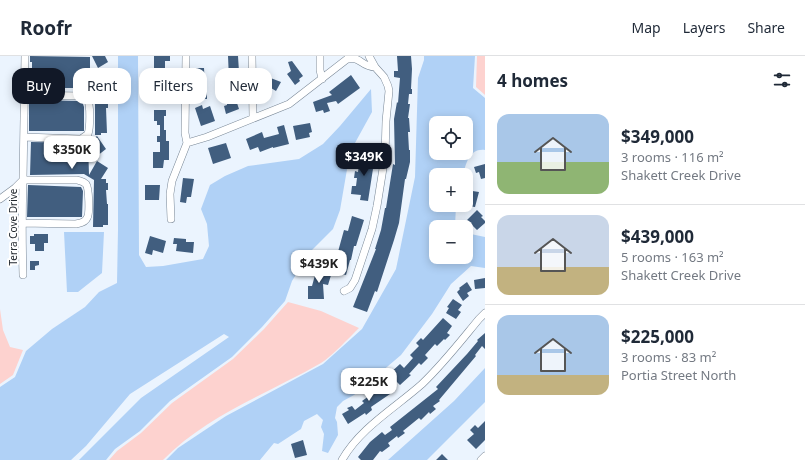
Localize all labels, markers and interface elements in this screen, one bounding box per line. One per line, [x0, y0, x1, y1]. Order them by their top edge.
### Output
text: Roofr [20, 15, 72, 41]
text: Map [632, 18, 661, 37]
text: Layers [683, 18, 725, 37]
text: Share [747, 18, 785, 37]
chip: Buy [12, 68, 65, 104]
chip: Rent [73, 68, 131, 104]
chip: Filters [139, 68, 207, 104]
chip: New [215, 68, 272, 104]
text: 4 homes [497, 69, 568, 92]
icon: filters [771, 69, 793, 91]
map controls [429, 116, 473, 264]
button: locate [429, 116, 473, 160]
text: $349,000 [621, 125, 694, 148]
icon: home [529, 130, 577, 178]
pin: $350K [44, 136, 100, 170]
text: $350K [53, 140, 91, 158]
pin: $349K [336, 143, 392, 177]
text: $349K [345, 147, 383, 165]
text: 3 rooms · 116 m² [621, 148, 724, 166]
text: Shakett Creek Drive [621, 166, 741, 184]
button: + [429, 168, 473, 212]
street label: Terra Cove Drive [6, 188, 20, 266]
button: − [429, 220, 473, 264]
text: $439,000 [621, 225, 694, 248]
icon: home [529, 231, 577, 279]
text: 5 rooms · 163 m² [621, 248, 724, 266]
pin: $439K [291, 250, 347, 284]
text: $439K [300, 254, 338, 272]
text: Shakett Creek Drive [621, 266, 741, 284]
text: $225,000 [621, 325, 694, 348]
icon: home [529, 331, 577, 379]
text: 3 rooms · 83 m² [621, 348, 716, 366]
text: Portia Street North [621, 366, 736, 384]
pin: $225K [341, 368, 397, 402]
text: $225K [350, 372, 388, 390]

